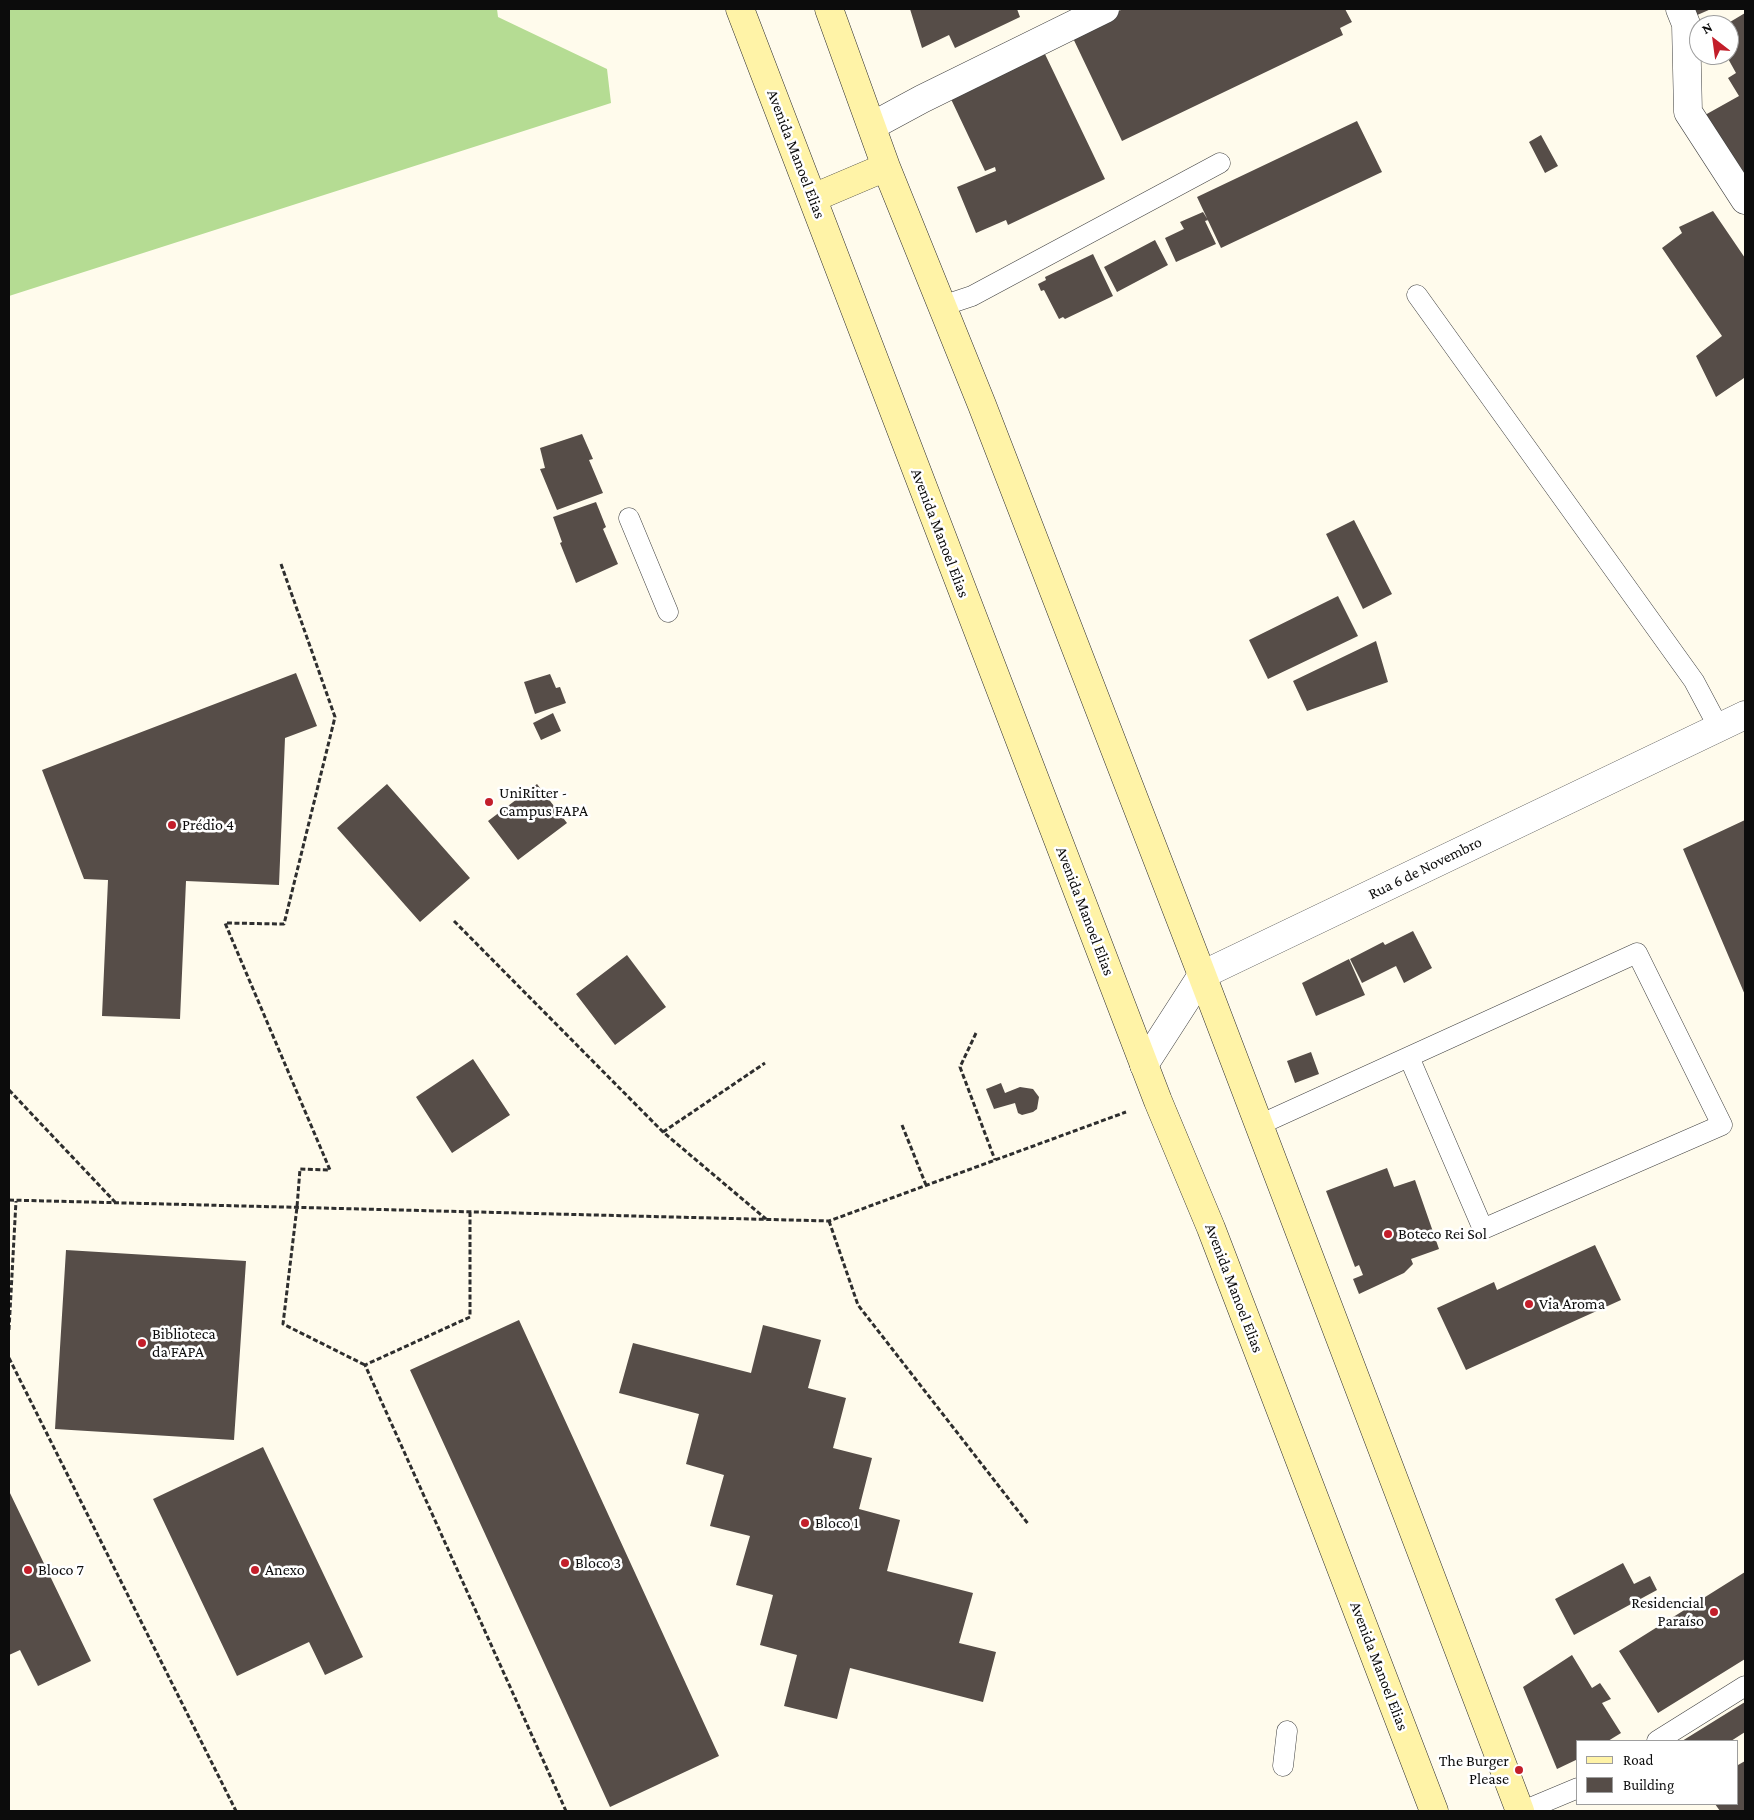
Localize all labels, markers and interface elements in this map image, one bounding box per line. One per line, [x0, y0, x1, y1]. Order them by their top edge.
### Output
north arrow [1689, 15, 1739, 65]
text: N [1699, 19, 1715, 37]
street label: Avenida Manoel Elias [763, 87, 829, 221]
street label: Avenida Manoel Elias [907, 466, 973, 600]
place label: UniRitter - Campus FAPA [499, 783, 588, 821]
marker: UniRitter - Campus FAPA [483, 796, 495, 808]
place label: Prédio 4 [182, 815, 234, 835]
marker: Prédio 4 [166, 819, 178, 831]
street label: Rua 6 de Novembro [1365, 832, 1485, 904]
street label: Avenida Manoel Elias [1052, 844, 1118, 978]
street label: Avenida Manoel Elias [1201, 1221, 1267, 1355]
place label: Boteco Rei Sol [1398, 1224, 1487, 1244]
marker: Boteco Rei Sol [1382, 1228, 1394, 1240]
place label: Via Aroma [1539, 1294, 1605, 1314]
marker: Via Aroma [1523, 1298, 1535, 1310]
place label: Biblioteca da FAPA [152, 1324, 216, 1362]
marker: Biblioteca da FAPA [136, 1337, 148, 1349]
place label: Bloco 1 [815, 1513, 859, 1533]
marker: Bloco 1 [799, 1517, 811, 1529]
place label: Bloco 3 [575, 1553, 621, 1573]
marker: Bloco 3 [559, 1557, 571, 1569]
place label: Bloco 7 [38, 1560, 84, 1580]
place label: Anexo [265, 1560, 305, 1580]
marker: Bloco 7 [22, 1564, 34, 1576]
marker: Anexo [249, 1564, 261, 1576]
place label: Residencial Paraíso [1631, 1593, 1704, 1631]
street label: Avenida Manoel Elias [1346, 1599, 1412, 1733]
marker: Residencial Paraíso [1708, 1606, 1720, 1618]
legend [1576, 1740, 1739, 1805]
place label: The Burger Please [1439, 1751, 1509, 1789]
text: Road [1623, 1752, 1653, 1768]
marker: The Burger Please [1513, 1764, 1525, 1776]
text: Building [1623, 1777, 1674, 1793]

